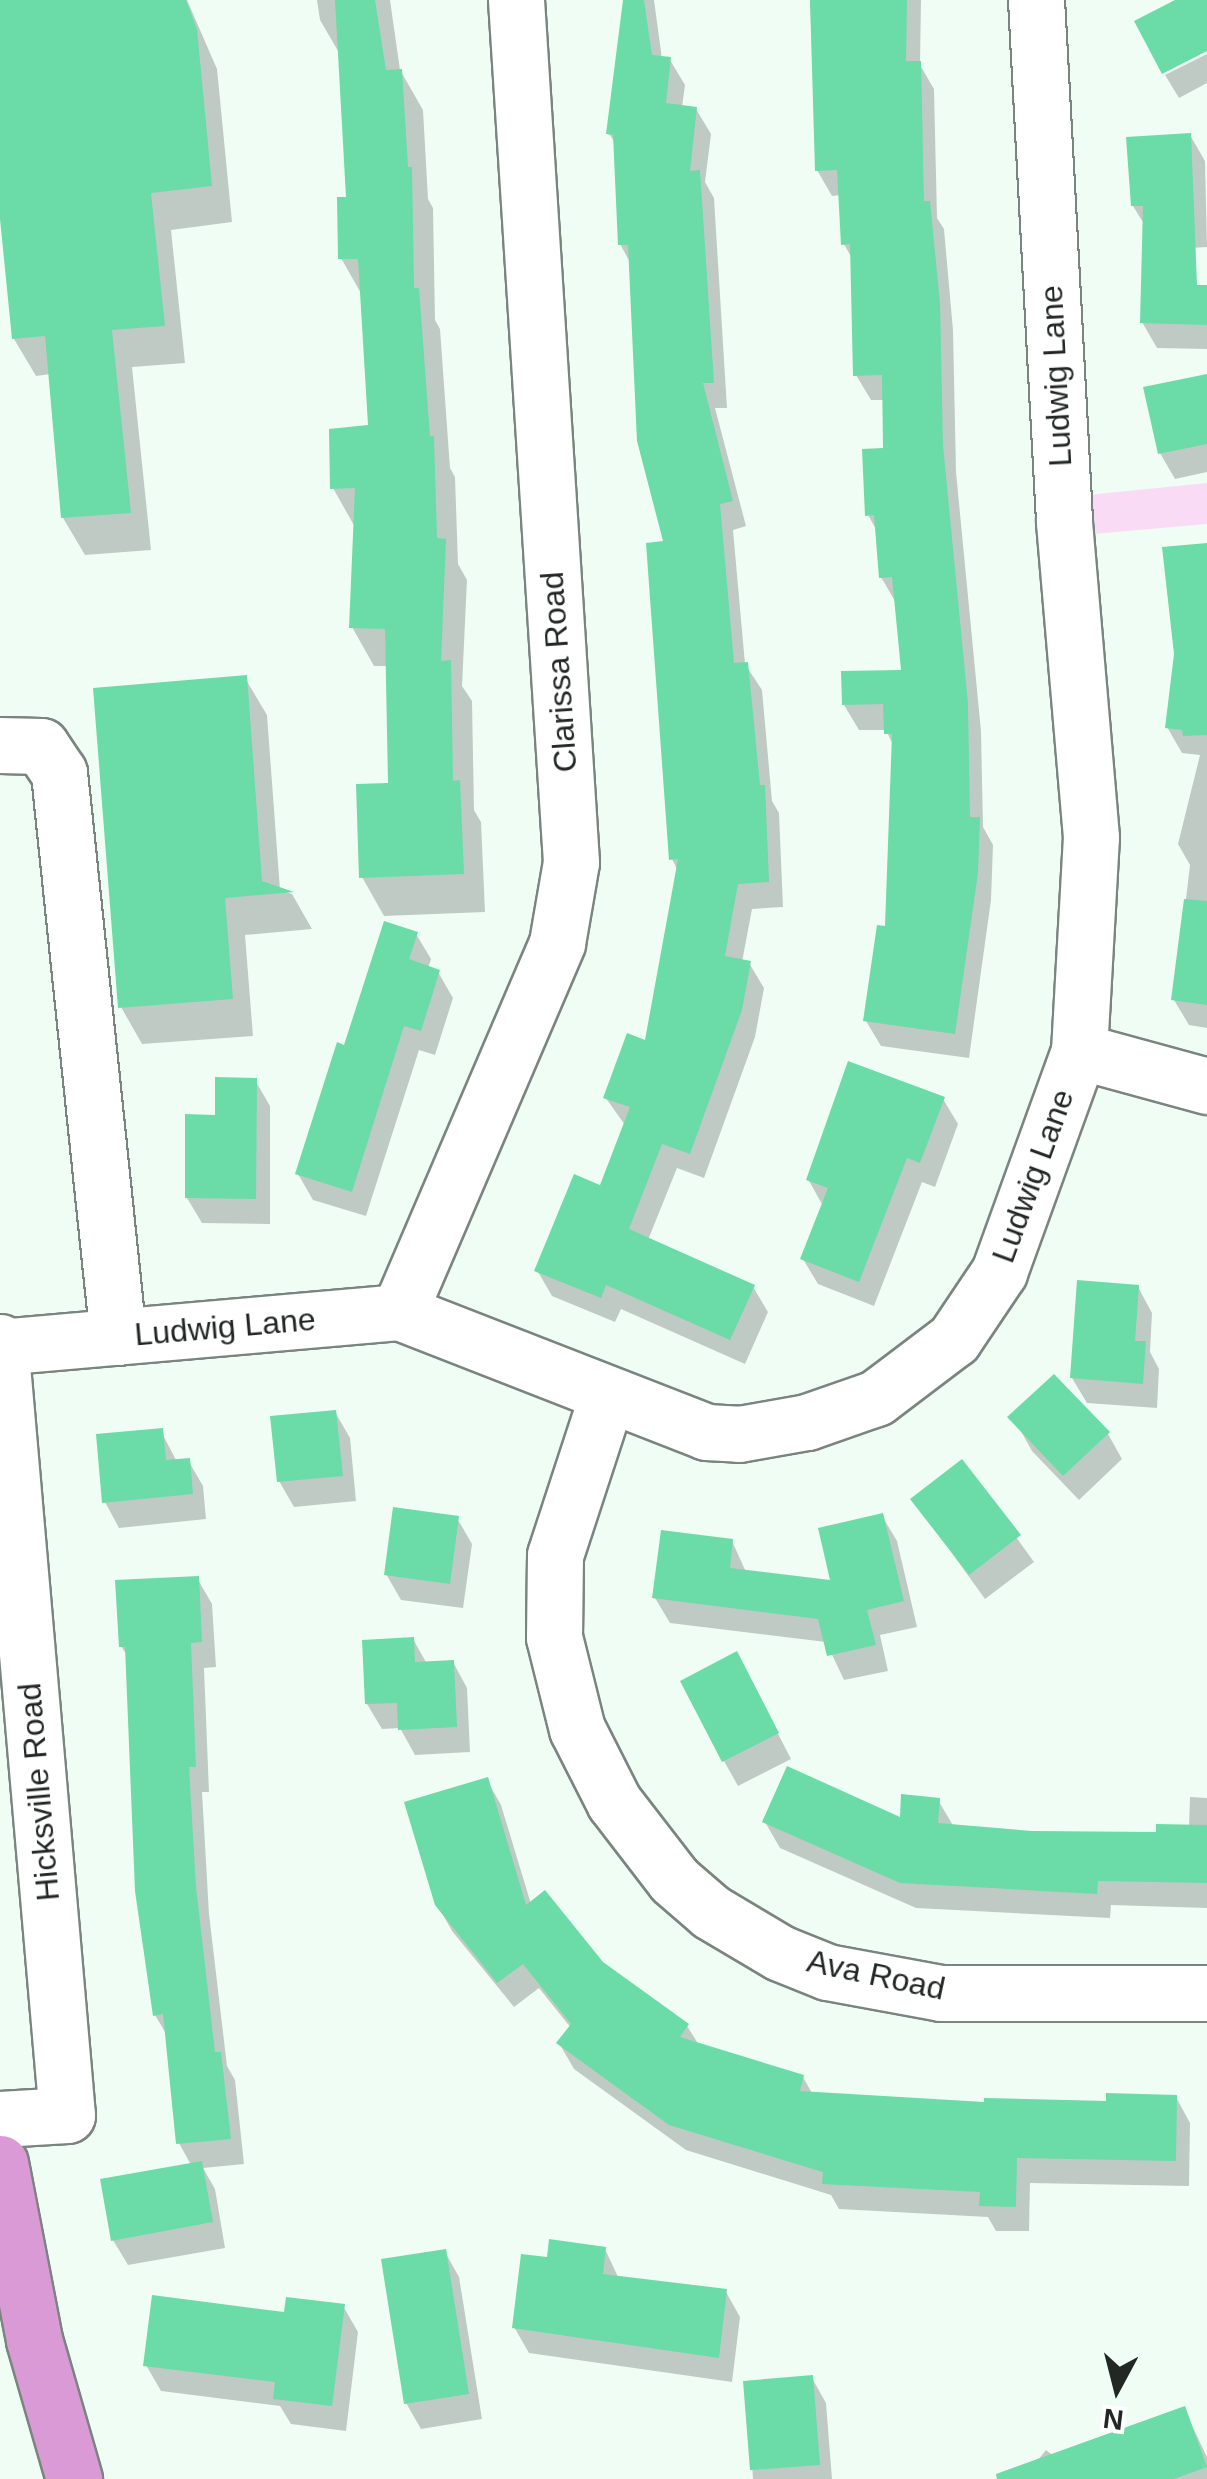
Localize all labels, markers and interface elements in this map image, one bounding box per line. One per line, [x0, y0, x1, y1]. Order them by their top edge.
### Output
street label: Ludwig Lane [1032, 284, 1080, 468]
street label: Clarissa Road [533, 570, 585, 774]
street label: Ludwig Lane [984, 1084, 1082, 1268]
street label: Ludwig Lane [133, 1300, 317, 1354]
street label: Hicksville Road [10, 1681, 68, 1903]
street label: Ava Road [804, 1942, 948, 2008]
north arrow [1067, 2339, 1167, 2439]
text: N [1101, 2403, 1125, 2436]

